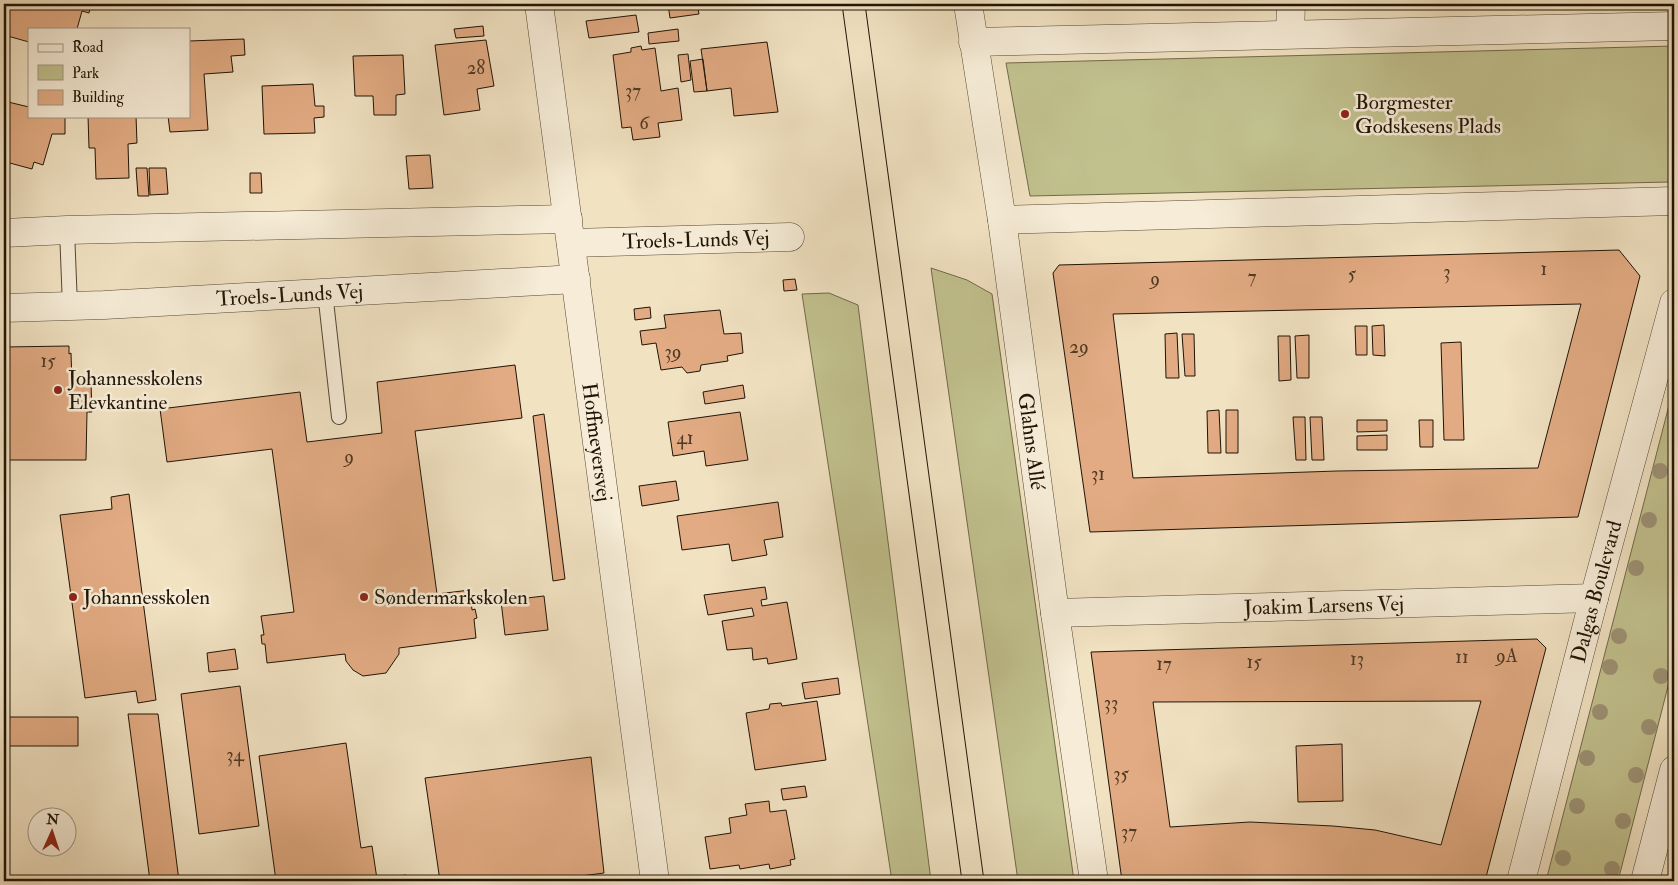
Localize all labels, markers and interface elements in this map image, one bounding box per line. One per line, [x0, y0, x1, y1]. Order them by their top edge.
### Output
legend [28, 28, 190, 118]
text: Road [72, 38, 104, 57]
house number: 28 [467, 56, 485, 80]
text: Park [72, 64, 99, 83]
house number: 37 [625, 79, 641, 103]
text: Building [72, 88, 124, 107]
place label: Borgmester Godskesens Plads [1355, 89, 1501, 140]
marker: Borgmester Godskesens Plads [1339, 108, 1351, 120]
house number: 6 [639, 111, 650, 135]
street label: Troels-Lunds Vej [622, 224, 770, 255]
house number: 1 [1541, 257, 1547, 281]
house number: 3 [1443, 260, 1451, 284]
house number: 5 [1348, 262, 1357, 286]
house number: 7 [1248, 265, 1257, 289]
house number: 9 [1148, 267, 1160, 291]
street label: Troels-Lunds Vej [215, 277, 364, 312]
house number: 29 [1069, 335, 1089, 359]
house number: 39 [664, 340, 682, 364]
house number: 15 [40, 349, 56, 373]
place label: Johannesskolens Elevkantine [67, 365, 202, 416]
street label: Hoffmeyersvej [576, 381, 618, 503]
marker: Johannesskolens Elevkantine [52, 384, 64, 396]
street label: Glahns Allé [1012, 391, 1052, 492]
house number: 41 [676, 426, 694, 450]
house number: 9 [342, 445, 354, 469]
house number: 31 [1091, 462, 1105, 486]
street label: Dalgas Boulevard [1564, 517, 1628, 666]
place label: Johannesskolen [82, 584, 210, 611]
place label: Søndermarkskolen [374, 584, 528, 611]
street label: Joakim Larsens Vej [1242, 590, 1404, 621]
marker: Johannesskolen [67, 591, 79, 603]
marker: Søndermarkskolen [358, 591, 370, 603]
house number: 9A [1494, 644, 1518, 668]
house number: 11 [1455, 645, 1469, 669]
house number: 13 [1350, 647, 1364, 671]
house number: 15 [1246, 650, 1262, 674]
house number: 17 [1156, 652, 1172, 676]
house number: 33 [1104, 691, 1118, 715]
house number: 34 [226, 743, 244, 767]
house number: 35 [1113, 762, 1129, 786]
north arrow [28, 808, 78, 858]
text: N [45, 811, 60, 828]
house number: 37 [1121, 820, 1137, 844]

